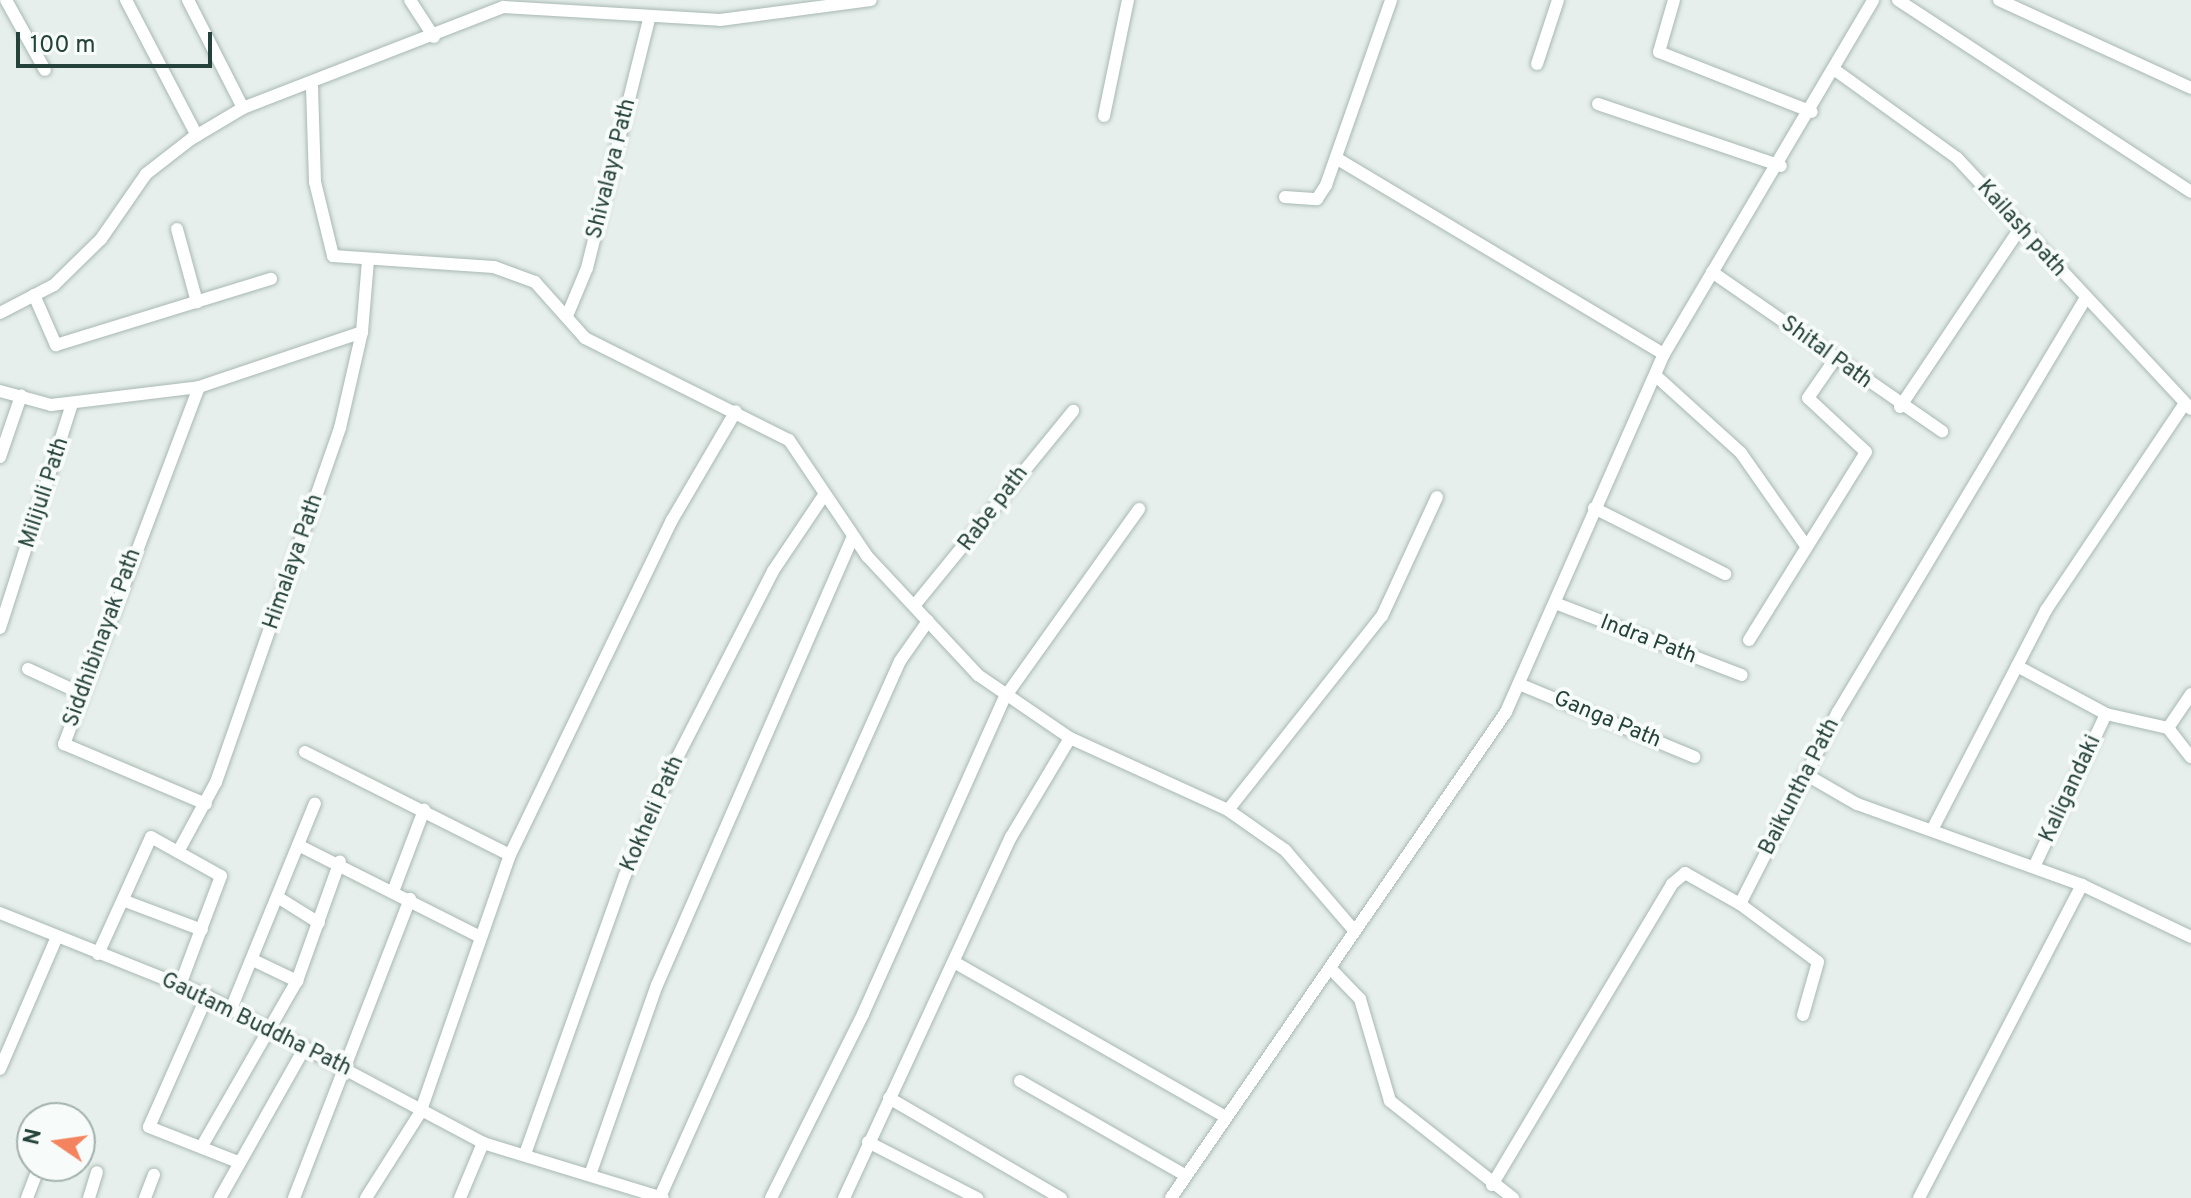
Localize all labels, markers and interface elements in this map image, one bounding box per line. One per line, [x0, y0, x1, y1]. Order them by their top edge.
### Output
scale bar [20, 16, 216, 66]
text: 100 m [30, 31, 96, 61]
street label: Shivalaya Path [582, 96, 642, 242]
street label: Kailash path [1971, 175, 2071, 283]
street label: Shital Path [1775, 311, 1877, 395]
street label: Milijuli Path [15, 434, 75, 552]
street label: Rabe path [953, 461, 1035, 557]
street label: Himalaya Path [258, 491, 330, 633]
street label: Siddhibinayak Path [58, 545, 148, 731]
street label: Indra Path [1596, 610, 1700, 670]
street label: Ganga Path [1549, 686, 1665, 754]
street label: Baikuntha Path [1754, 714, 1846, 860]
street label: Kaligandaki [2035, 731, 2107, 847]
street label: Kokheli Path [616, 752, 690, 876]
street label: Gautam Buddha Path [157, 967, 355, 1083]
north arrow [16, 1102, 96, 1182]
text: N [19, 1126, 49, 1148]

